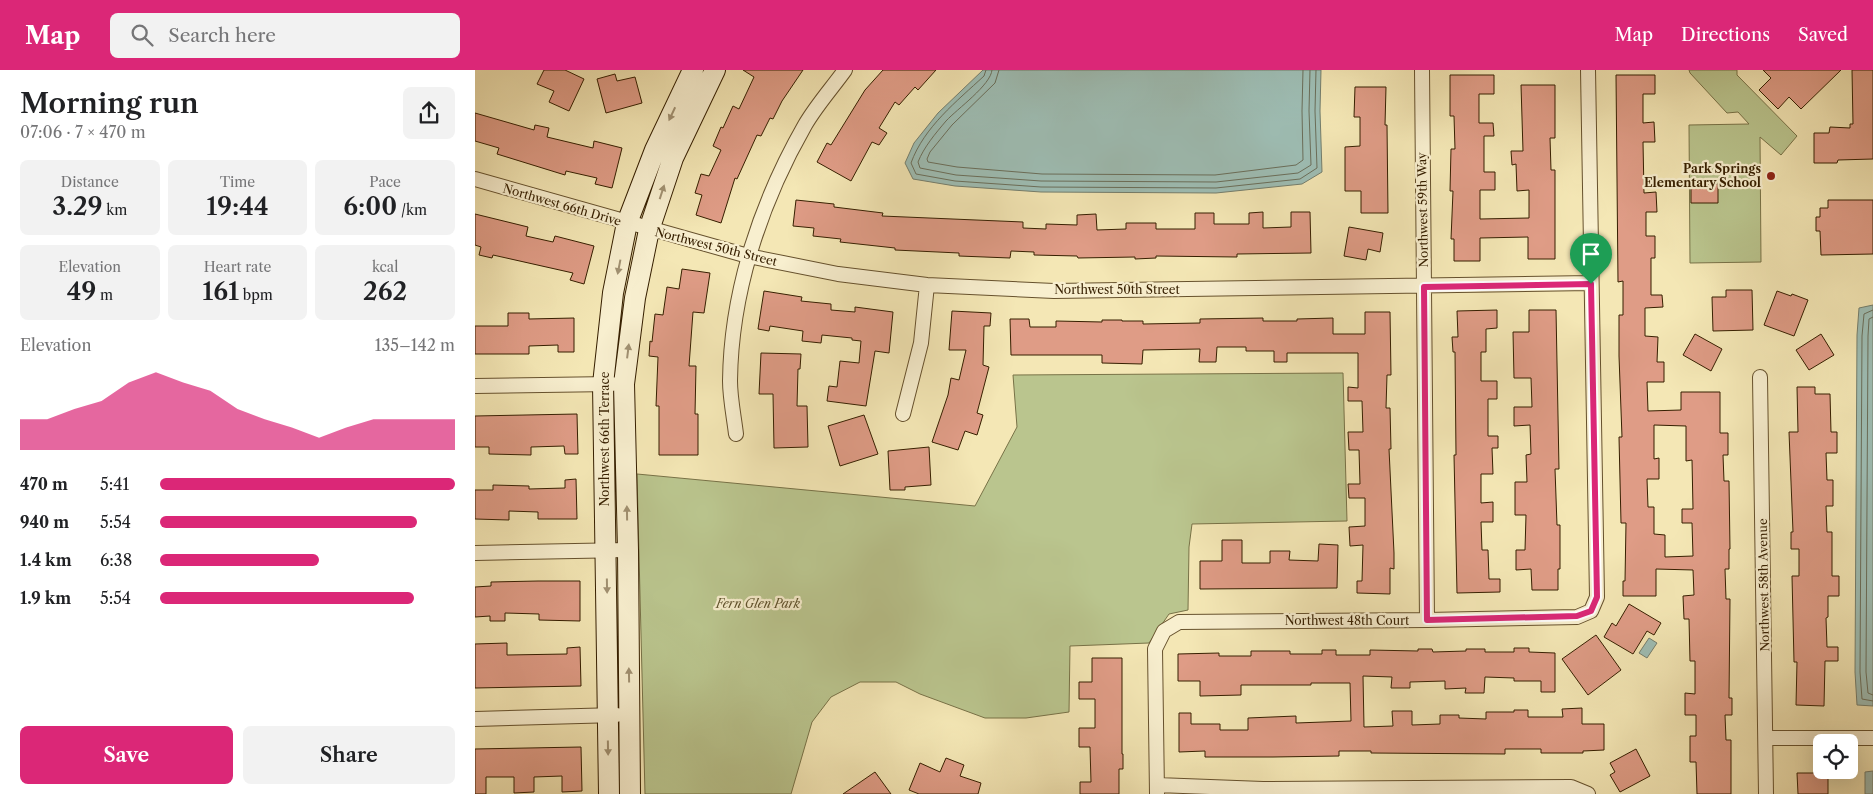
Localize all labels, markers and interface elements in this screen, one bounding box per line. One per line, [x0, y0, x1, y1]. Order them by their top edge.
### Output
search box [110, 13, 460, 58]
text: Map [25, 21, 80, 50]
icon: search [128, 21, 156, 49]
text: Search here [168, 24, 276, 47]
text: Map [1614, 24, 1653, 46]
text: Directions [1681, 24, 1770, 46]
text: Saved [1798, 24, 1848, 46]
text: Morning run [20, 86, 199, 120]
button: share [403, 87, 455, 139]
one-way arrow [667, 107, 675, 121]
text: 07:06 · 7 × 470 m [20, 122, 146, 142]
street label: Northwest 59th Way [1414, 152, 1431, 268]
place label: Park Springs Elementary School [1644, 161, 1761, 190]
marker: Park Springs Elementary School [1765, 170, 1777, 182]
text: Distance [61, 173, 119, 191]
text: Time [220, 173, 255, 191]
text: Pace [369, 173, 401, 191]
street label: Northwest 66th Drive [501, 180, 623, 229]
one-way arrow [658, 184, 666, 199]
text: 3.29 [52, 191, 103, 222]
text: 19:44 [206, 191, 269, 222]
text: 6:00 [343, 191, 397, 222]
text: km [103, 201, 127, 219]
text: /km [397, 201, 427, 219]
street label: Northwest 50th Street [653, 224, 780, 269]
pin [1570, 233, 1612, 284]
icon: arrive [1577, 240, 1605, 268]
text: Elevation [59, 258, 121, 276]
text: Heart rate [204, 258, 271, 276]
text: kcal [372, 258, 398, 276]
one-way arrow [615, 259, 623, 274]
text: 49 [67, 276, 96, 307]
text: 161 [202, 276, 239, 307]
text: 262 [363, 276, 407, 307]
street label: Northwest 50th Street [1054, 282, 1180, 297]
text: m [96, 286, 113, 304]
text: bpm [239, 286, 273, 304]
text: Elevation [20, 335, 91, 355]
text: 135–142 m [375, 335, 455, 355]
one-way arrow [624, 342, 632, 358]
street label: Northwest 66th Terrace [597, 371, 612, 507]
text: 470 m [20, 474, 68, 494]
text: 5:41 [100, 474, 129, 494]
one-way arrow [623, 505, 631, 521]
text: 940 m [20, 512, 69, 532]
text: 5:54 [100, 512, 131, 532]
street label: Northwest 58th Avenue [1755, 518, 1772, 652]
text: 1.4 km [20, 550, 72, 570]
text: 6:38 [100, 550, 132, 570]
one-way arrow [603, 578, 611, 594]
text: 1.9 km [20, 588, 71, 608]
text: 5:54 [100, 588, 131, 608]
park label: Fern Glen Park [715, 596, 801, 611]
street label: Northwest 48th Court [1285, 613, 1410, 628]
one-way arrow [625, 667, 633, 683]
button: Save [20, 726, 233, 784]
button: Share [243, 726, 455, 784]
map controls [1813, 734, 1858, 779]
button: locate [1813, 734, 1858, 779]
one-way arrow [605, 740, 613, 756]

